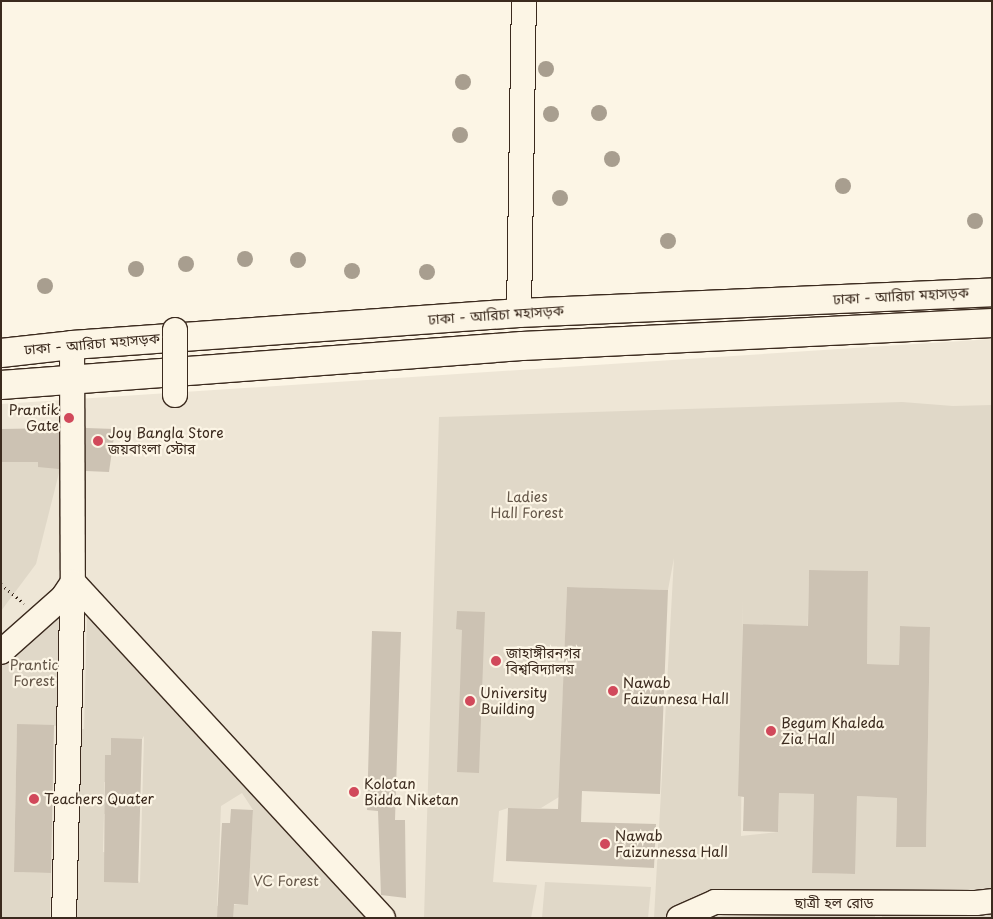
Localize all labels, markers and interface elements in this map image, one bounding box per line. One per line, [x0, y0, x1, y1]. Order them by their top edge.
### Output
street label: ঢাকা - আরিচা মহাসড়ক [833, 284, 969, 308]
street label: ঢাকা - আরিচা মহাসড়ক [428, 302, 564, 328]
street label: ঢাকা - আরিচা মহাসড়ক [23, 330, 161, 358]
place label: Prantik Gate [9, 402, 59, 434]
marker: Prantik Gate [63, 412, 75, 424]
place label: Joy Bangla Store জয়বাংলা স্টোর [108, 425, 225, 458]
marker: Joy Bangla Store জয়বাংলা স্টোর [92, 435, 104, 447]
park label: Ladies Hall Forest [490, 489, 564, 522]
place label: জাহাঙ্গীরনগর বিশ্ববিদ্যালয় [506, 645, 581, 678]
marker: জাহাঙ্গীরনগর বিশ্ববিদ্যালয় [490, 655, 502, 667]
park label: Prantic Forest [10, 657, 58, 690]
place label: Nawab Faizunnesa Hall [623, 675, 730, 708]
place label: University Building [480, 685, 547, 718]
marker: Nawab Faizunnesa Hall [607, 685, 619, 697]
marker: University Building [464, 695, 476, 707]
place label: Begum Khaleda Zia Hall [781, 715, 885, 748]
marker: Begum Khaleda Zia Hall [765, 725, 777, 737]
place label: Kolotan Bidda Niketan [364, 776, 460, 809]
marker: Kolotan Bidda Niketan [348, 786, 360, 798]
place label: Teachers Quater [44, 791, 155, 807]
marker: Teachers Quater [28, 793, 40, 805]
place label: Nawab Faizunnessa Hall [615, 828, 729, 860]
marker: Nawab Faizunnessa Hall [599, 838, 611, 850]
park label: VC Forest [253, 873, 319, 889]
street label: ছাত্রী হল রোড [794, 895, 874, 911]

